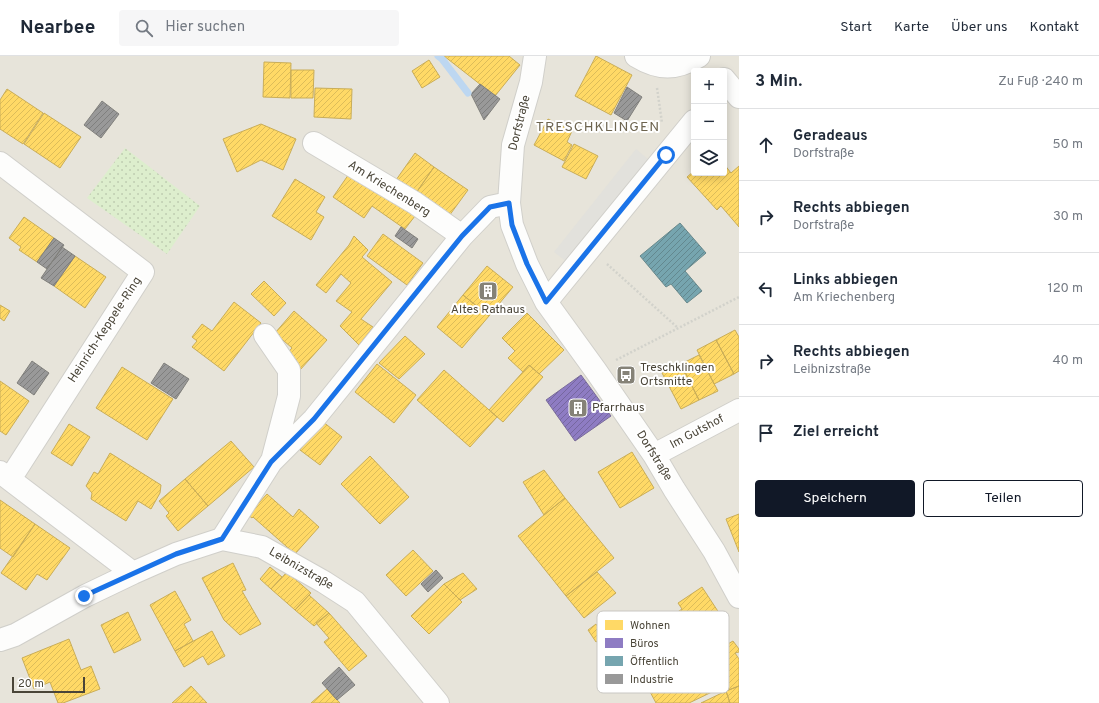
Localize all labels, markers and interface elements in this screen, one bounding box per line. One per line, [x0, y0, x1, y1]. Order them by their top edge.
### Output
search box [119, 10, 399, 46]
text: Nearbee [20, 16, 95, 40]
icon: search [133, 17, 155, 39]
text: Hier suchen [165, 18, 245, 37]
text: Start [840, 19, 872, 36]
text: Karte [894, 19, 929, 36]
text: Über uns [951, 19, 1008, 36]
text: Kontakt [1030, 19, 1079, 36]
map controls [691, 68, 727, 176]
button: + [691, 68, 727, 104]
text: 3 Min. [755, 71, 802, 93]
text: Zu Fuß · 240 m [998, 74, 1083, 90]
street label: Dorfstraße [505, 94, 535, 152]
button: − [691, 104, 727, 140]
district label: TRESCHKLINGEN [536, 119, 660, 136]
text: Geradeaus [793, 127, 868, 146]
icon: ahead [755, 134, 777, 156]
text: 50 m [1053, 137, 1083, 153]
button: layers [691, 140, 727, 176]
route start [657, 146, 675, 164]
text: Dorfstraße [793, 146, 854, 162]
street label: Am Kriechenberg [345, 157, 433, 221]
text: Rechts abbiegen [793, 199, 910, 218]
icon: right [755, 206, 777, 228]
text: 30 m [1053, 209, 1083, 225]
text: Dorfstraße [793, 218, 854, 234]
text: Links abbiegen [793, 271, 898, 290]
street label: Heinrich-Keppele-Ring [65, 274, 145, 386]
icon: left [755, 278, 777, 300]
building icon: Altes Rathaus [477, 280, 499, 302]
text: 120 m [1048, 281, 1083, 297]
text: Am Kriechenberg [793, 290, 895, 306]
place label: Altes Rathaus [451, 302, 525, 318]
text: Rechts abbiegen [793, 343, 910, 362]
icon: right [755, 350, 777, 372]
text: 40 m [1053, 353, 1083, 369]
place label: Treschklingen Ortsmitte [640, 360, 714, 390]
text: Leibnizstraße [793, 362, 871, 378]
bus stop icon: Treschklingen Ortsmitte [615, 364, 637, 386]
building icon: Pfarrhaus [567, 397, 589, 419]
place label: Pfarrhaus [592, 400, 645, 416]
street label: Im Gutshof [667, 411, 727, 453]
icon: arrive [755, 422, 777, 444]
text: Ziel erreicht [793, 423, 879, 442]
street label: Dorfstraße [632, 428, 676, 484]
button: Speichern [755, 480, 915, 517]
button: Teilen [923, 480, 1083, 517]
street label: Leibnizstraße [266, 544, 336, 594]
route end [75, 587, 93, 605]
legend [597, 611, 729, 693]
text: Wohnen [630, 619, 670, 633]
text: Büros [630, 637, 659, 651]
text: Öffentlich [630, 654, 679, 669]
text: Industrie [630, 673, 674, 687]
scale bar [12, 675, 85, 694]
text: 20 m [18, 677, 44, 691]

